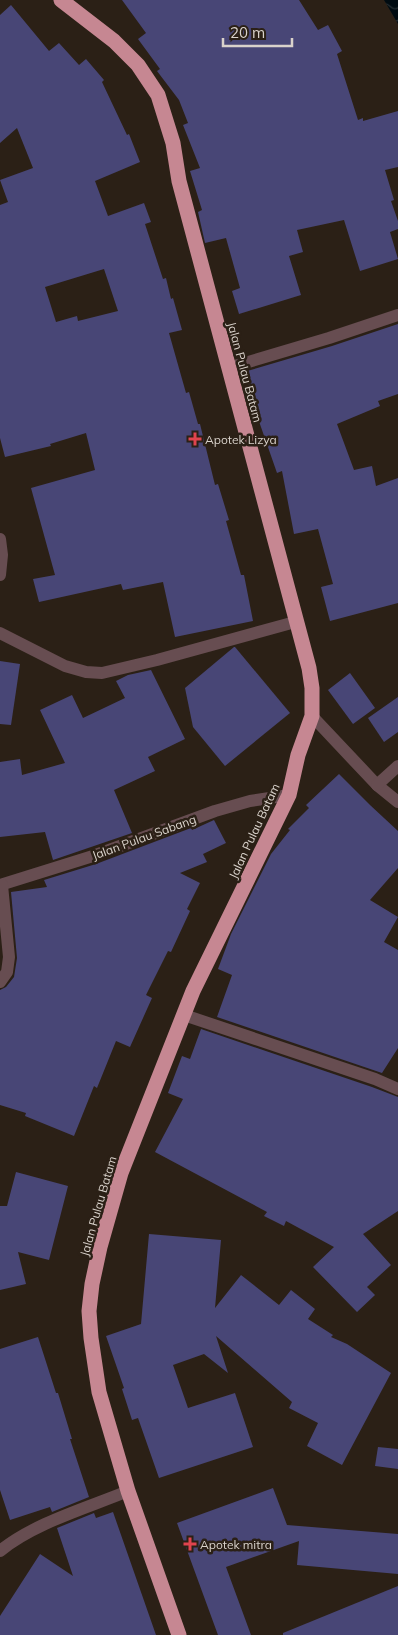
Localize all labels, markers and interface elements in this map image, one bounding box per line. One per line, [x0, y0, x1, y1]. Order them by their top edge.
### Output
scale bar [223, 15, 292, 47]
text: 20 m [230, 23, 265, 42]
street label: Jalan Pulau Batam [224, 320, 266, 424]
place label: Apotek Lizya [205, 432, 277, 447]
marker: Apotek Lizya [189, 433, 201, 445]
street label: Jalan Pulau Batam [225, 781, 283, 881]
street label: Jalan Pulau Sabang [90, 811, 198, 863]
street label: Jalan Pulau Batam [77, 1154, 119, 1258]
place label: Apotek mitra [200, 1537, 272, 1552]
marker: Apotek mitra [184, 1538, 196, 1550]

